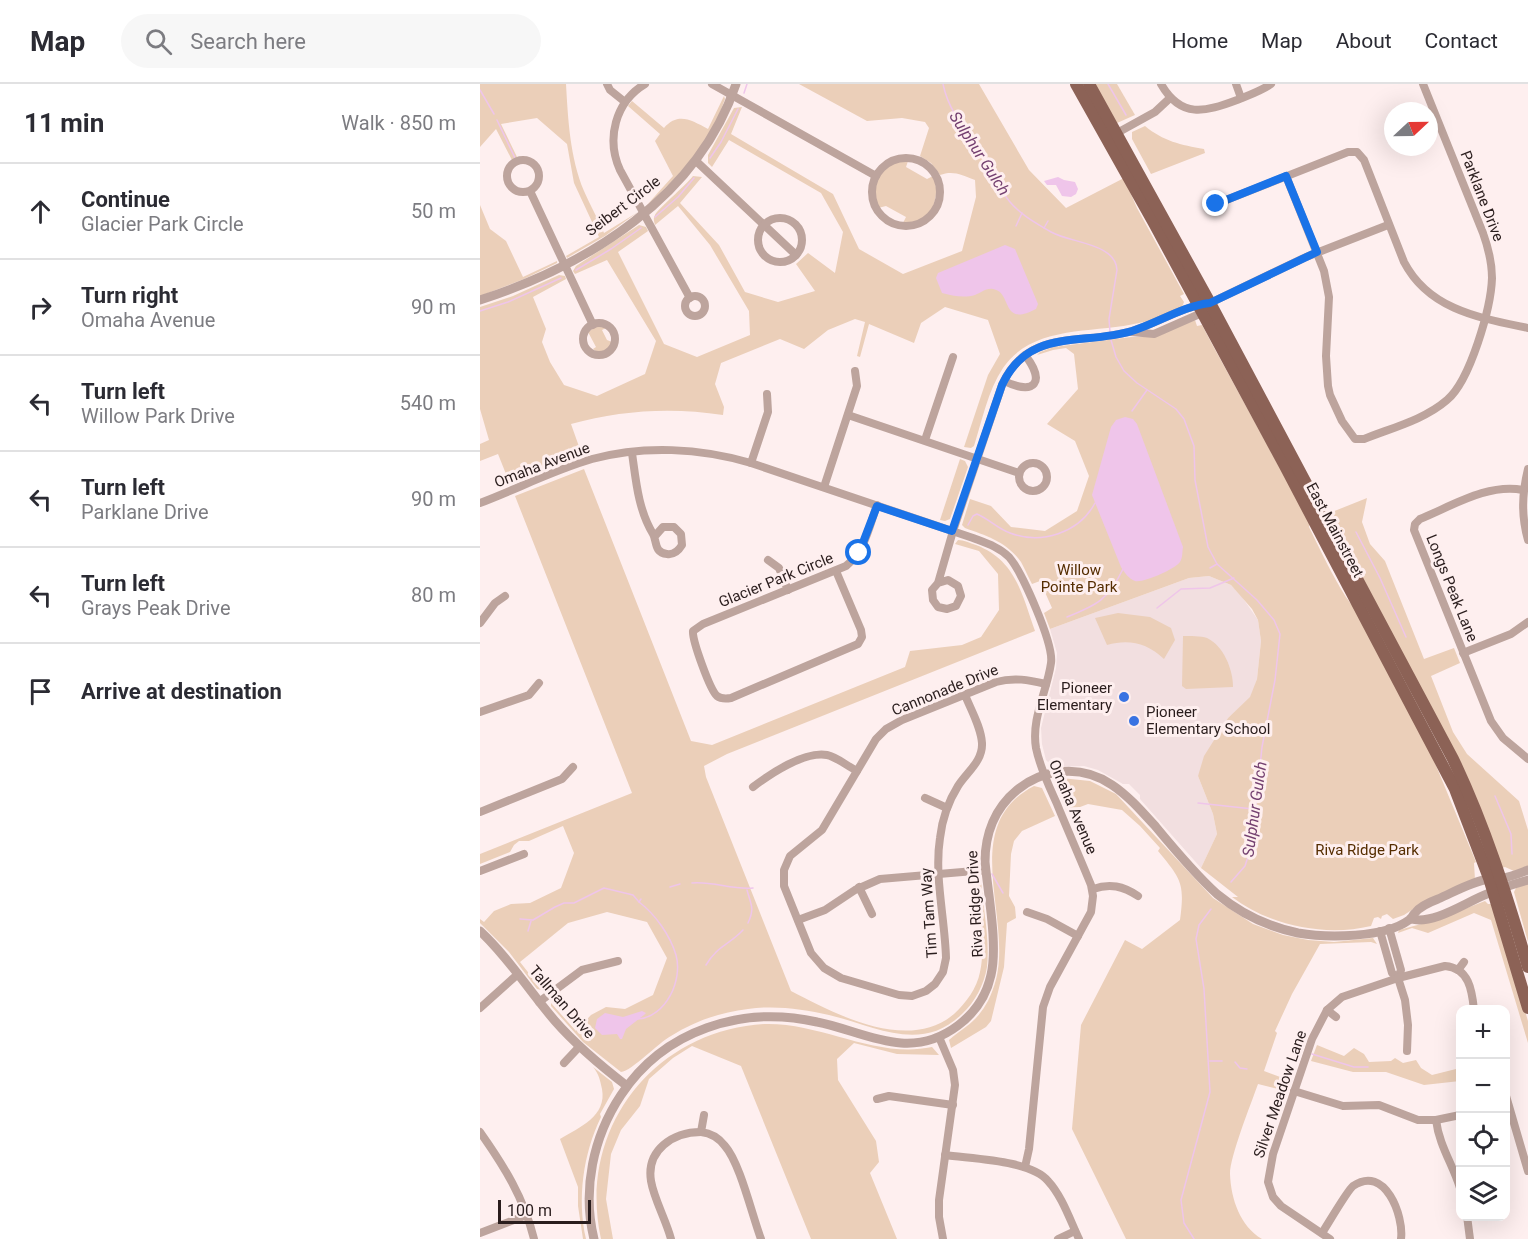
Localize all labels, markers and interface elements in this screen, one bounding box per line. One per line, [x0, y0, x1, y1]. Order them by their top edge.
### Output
search box [121, 14, 541, 68]
text: Map [30, 25, 85, 58]
icon: search [142, 25, 175, 58]
text: Search here [190, 29, 306, 54]
text: Home [1172, 29, 1228, 53]
text: Map [1261, 29, 1303, 53]
text: About [1336, 29, 1392, 53]
text: Contact [1425, 29, 1498, 53]
north arrow [1384, 102, 1438, 156]
text: 11 min [24, 108, 104, 138]
water label: Sulphur Gulch [945, 108, 1014, 199]
text: Walk · 850 m [341, 111, 456, 135]
street label: Parklane Drive [1456, 148, 1508, 244]
street label: Seibert Circle [582, 172, 664, 240]
text: Continue [81, 187, 170, 212]
route end [1202, 190, 1228, 216]
icon: ahead [24, 195, 57, 228]
text: 50 m [411, 199, 456, 223]
text: Glacier Park Circle [81, 212, 244, 236]
text: Turn right [81, 283, 178, 308]
icon: right [24, 291, 57, 324]
text: 90 m [411, 295, 456, 319]
text: Omaha Avenue [81, 308, 215, 332]
text: Turn left [81, 379, 165, 404]
icon: left [24, 387, 57, 420]
text: 540 m [400, 391, 456, 415]
text: Willow Park Drive [81, 404, 235, 428]
street label: Omaha Avenue [492, 439, 592, 491]
text: Turn left [81, 475, 165, 500]
street label: East Mainstreet [1302, 480, 1368, 581]
icon: left [24, 483, 57, 516]
text: 90 m [411, 487, 456, 511]
text: Parklane Drive [81, 500, 209, 524]
street label: Longs Peak Lane [1422, 532, 1482, 644]
route start [845, 539, 871, 565]
street label: Glacier Park Circle [716, 549, 836, 611]
park label: Willow Pointe Park [1041, 561, 1118, 596]
text: Turn left [81, 571, 165, 596]
icon: left [24, 579, 57, 612]
text: 80 m [411, 583, 456, 607]
text: Grays Peak Drive [81, 596, 231, 620]
street label: Cannonade Drive [889, 660, 1001, 720]
icon: arrive [24, 675, 57, 708]
text: Arrive at destination [81, 679, 282, 704]
place label: Pioneer Elementary [1037, 679, 1112, 714]
marker: Pioneer Elementary [1117, 690, 1131, 704]
place label: Pioneer Elementary School [1146, 703, 1270, 738]
marker: Pioneer Elementary School [1127, 714, 1141, 728]
street label: Omaha Avenue [1045, 757, 1101, 857]
water label: Sulphur Gulch [1238, 760, 1271, 858]
park label: Riva Ridge Park [1315, 841, 1419, 859]
street label: Riva Ridge Drive [963, 850, 987, 958]
street label: Tim Tam Way [917, 867, 941, 959]
street label: Tallman Drive [525, 962, 599, 1042]
map controls [1456, 1005, 1510, 1221]
button: + [1456, 1005, 1510, 1059]
street label: Silver Meadow Lane [1250, 1028, 1310, 1160]
button: − [1456, 1059, 1510, 1113]
button: locate [1456, 1113, 1510, 1167]
button: layers [1456, 1167, 1510, 1221]
scale bar [498, 1197, 591, 1224]
text: 100 m [507, 1201, 552, 1220]

